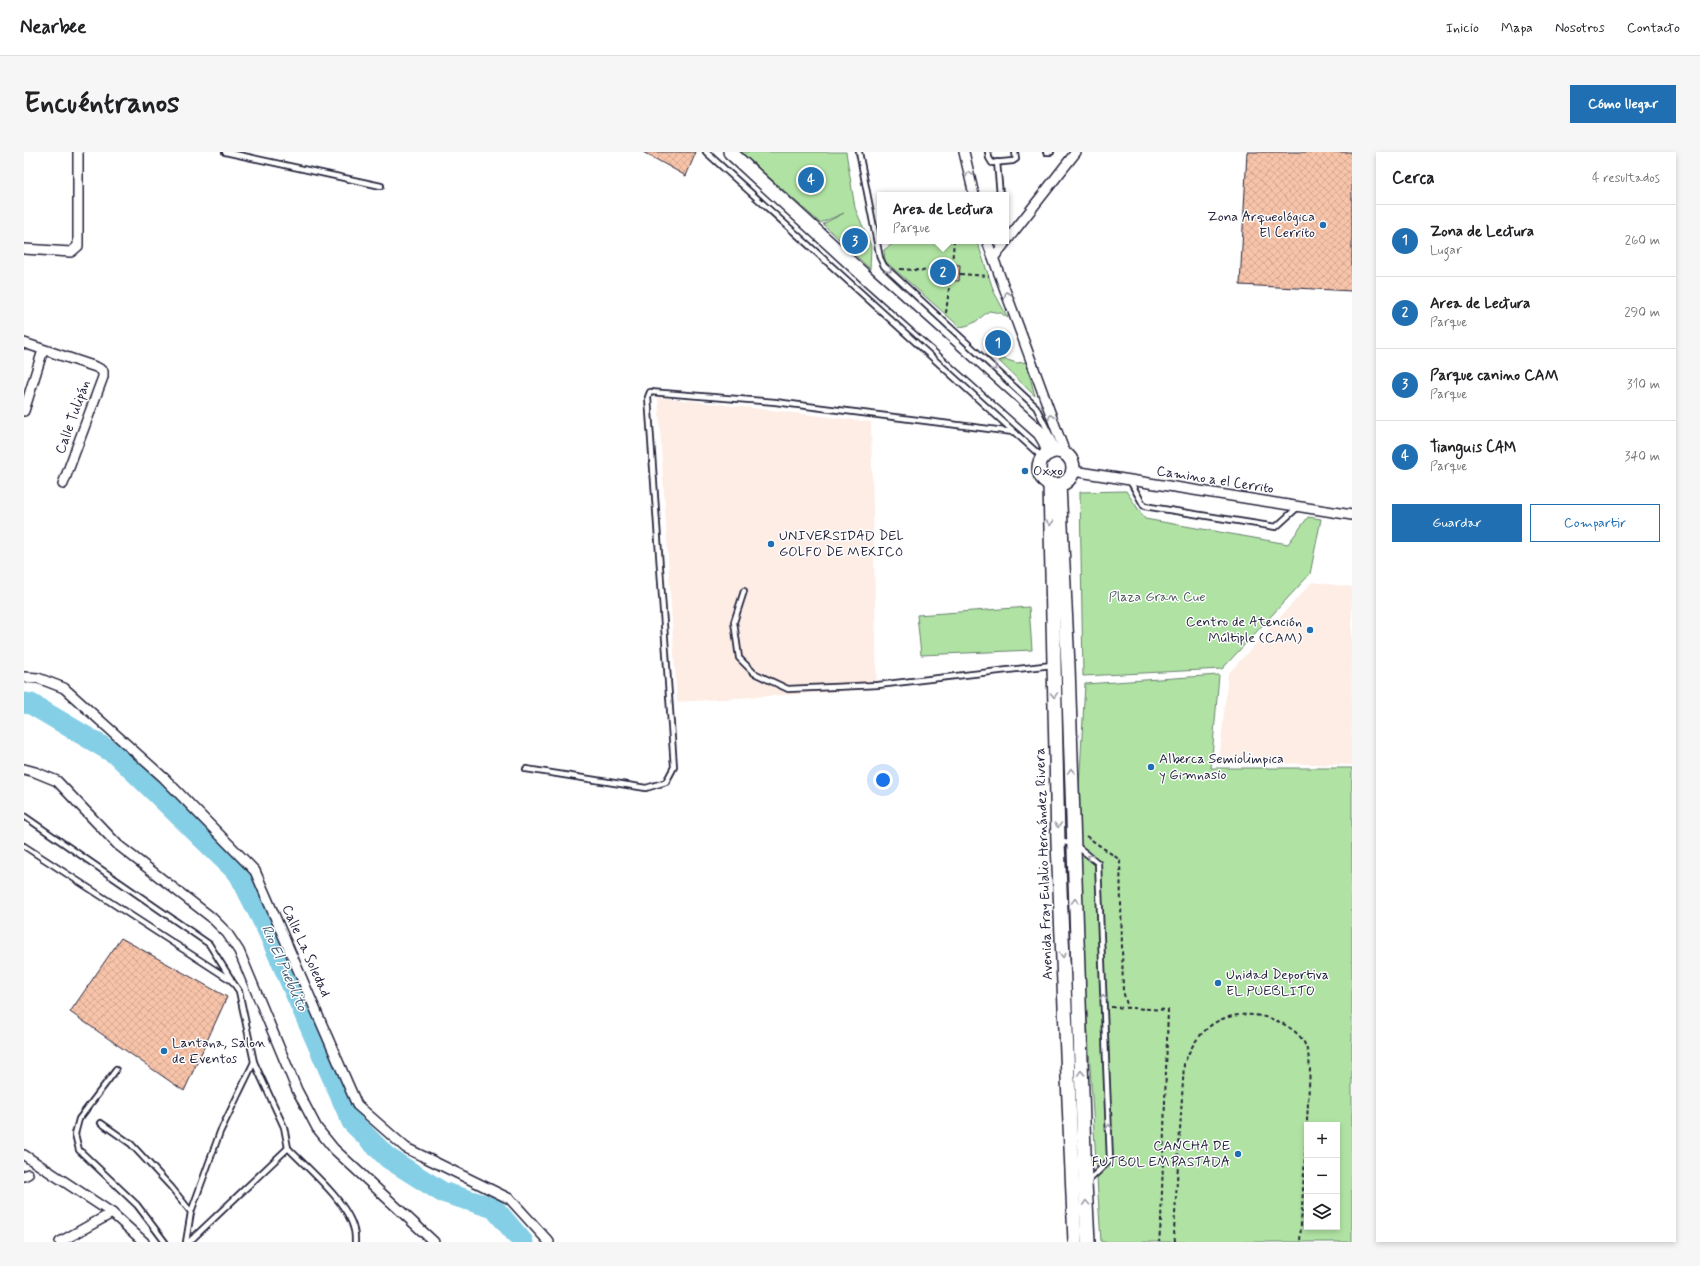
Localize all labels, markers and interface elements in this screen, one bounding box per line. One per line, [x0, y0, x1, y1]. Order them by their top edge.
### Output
text: Nearbee [20, 15, 86, 40]
text: Inicio [1446, 19, 1479, 37]
text: Mapa [1501, 19, 1533, 37]
text: Nosotros [1555, 19, 1605, 37]
text: Contacto [1627, 19, 1680, 37]
button: Cómo llegar [1570, 85, 1676, 123]
text: Encuéntranos [24, 86, 180, 123]
pin: 4 [798, 165, 824, 195]
text: Cerca [1392, 167, 1435, 189]
one-way arrow [965, 170, 973, 177]
text: 4 resultados [1592, 170, 1660, 187]
popup [877, 192, 1009, 244]
text: Area de Lectura [893, 200, 993, 220]
place label: Zona Arqueológica El Cerrito [1207, 208, 1315, 242]
text: Parque [893, 220, 930, 237]
marker: Zona Arqueológica El Cerrito [1318, 220, 1328, 230]
text: Zona de Lectura [1430, 222, 1534, 242]
pin: 3 [842, 226, 868, 256]
text: 1 [1402, 232, 1408, 249]
text: 260 m [1625, 232, 1660, 249]
text: Lugar [1430, 242, 1462, 259]
pin: 2 [930, 257, 956, 287]
one-way arrow [884, 265, 892, 273]
one-way arrow [1004, 291, 1012, 298]
text: Area de Lectura [1430, 294, 1530, 314]
text: 2 [1402, 304, 1408, 321]
text: 290 m [1624, 304, 1660, 321]
text: Parque [1430, 314, 1467, 331]
pin: 1 [985, 328, 1011, 358]
one-way arrow [989, 363, 997, 371]
text: Parque canino CAM [1430, 366, 1559, 386]
text: 3 [1402, 376, 1408, 393]
text: 310 m [1627, 376, 1660, 393]
street label: Calle Tulipán [51, 378, 95, 456]
text: Parque [1430, 386, 1467, 403]
one-way arrow [1047, 413, 1056, 420]
text: Tianguis CAM [1430, 438, 1517, 458]
text: 4 [1401, 448, 1409, 465]
text: 340 m [1625, 448, 1660, 465]
text: Parque [1430, 458, 1467, 475]
place label: Oxxo [1033, 462, 1063, 480]
street label: Camino a el Cerrito [1155, 462, 1275, 498]
marker: Oxxo [1020, 466, 1030, 476]
button: Guardar [1392, 504, 1522, 542]
button: Compartir [1530, 504, 1660, 542]
one-way arrow [1046, 520, 1054, 526]
place label: UNIVERSIDAD DEL GOLFO DE MEXICO [779, 527, 904, 561]
marker: UNIVERSIDAD DEL GOLFO DE MEXICO [766, 539, 776, 549]
park label: Plaza Gran Cue [1109, 588, 1206, 606]
place label: Centro de Atención Múltiple (CAM) [1186, 613, 1302, 647]
marker: Centro de Atención Múltiple (CAM) [1305, 625, 1315, 635]
one-way arrow [1050, 692, 1059, 698]
street label: Avenida Fray Eulalio Hernández Rivera [1031, 747, 1057, 981]
place label: Alberca Semiolimpica y Gimnasio [1159, 750, 1284, 784]
marker: Alberca Semiolimpica y Gimnasio [1146, 762, 1156, 772]
one-way arrow [1067, 768, 1075, 774]
your location [873, 770, 893, 790]
one-way arrow [1054, 822, 1062, 828]
one-way arrow [1088, 854, 1095, 861]
one-way arrow [1071, 898, 1079, 904]
street label: Calle La Soledad [278, 902, 334, 1000]
water label: Rio El Pueblito [256, 922, 312, 1015]
one-way arrow [1058, 952, 1067, 958]
place label: Unidad Deportiva EL PUEBLITO [1226, 966, 1329, 1000]
marker: Unidad Deportiva EL PUEBLITO [1213, 978, 1223, 988]
one-way arrow [1099, 994, 1108, 1000]
place label: Lantana, Salon de Eventos [172, 1034, 266, 1068]
marker: Lantana, Salon de Eventos [159, 1046, 169, 1056]
one-way arrow [1077, 1070, 1086, 1076]
map controls [1304, 1122, 1340, 1230]
button: + [1304, 1122, 1340, 1158]
one-way arrow [1105, 1124, 1113, 1130]
place label: CANCHA DE FUTBOL EMPASTADA [1092, 1137, 1230, 1171]
marker: CANCHA DE FUTBOL EMPASTADA [1233, 1149, 1243, 1159]
button: − [1304, 1158, 1340, 1194]
button: layers [1304, 1194, 1340, 1230]
one-way arrow [1082, 1200, 1091, 1206]

